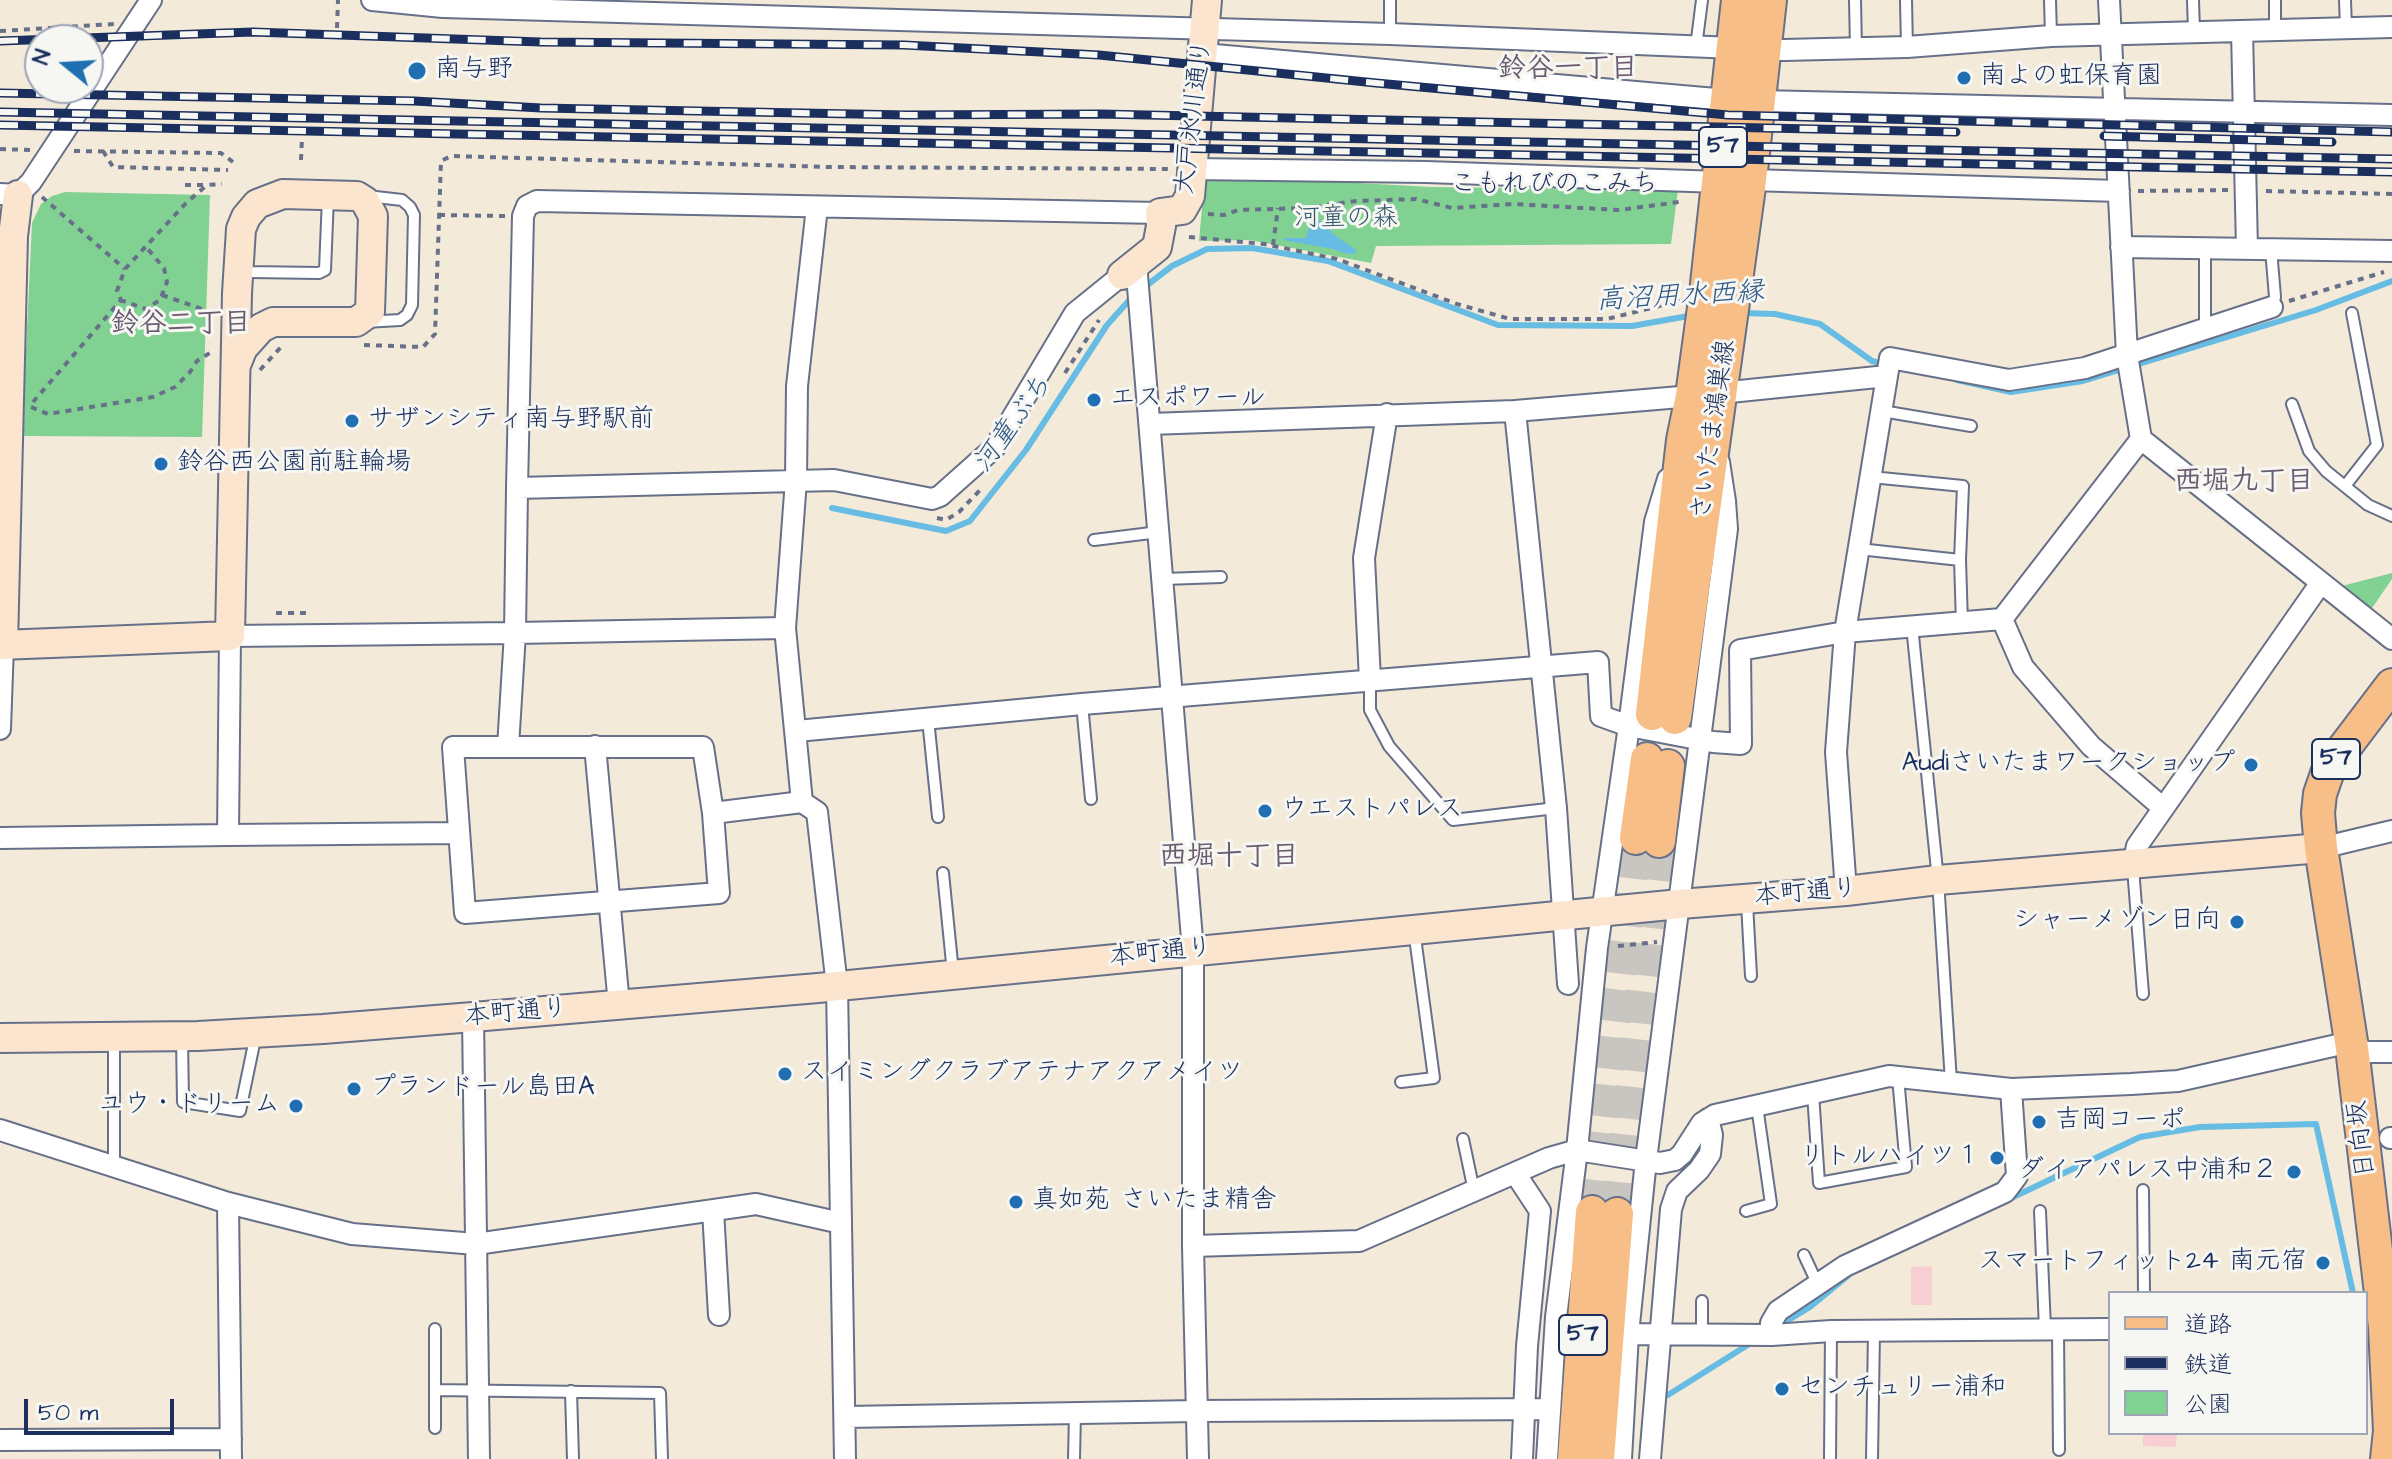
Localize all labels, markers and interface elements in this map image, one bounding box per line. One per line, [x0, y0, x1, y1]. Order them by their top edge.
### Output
north arrow [24, 24, 104, 104]
street label: 大戸氷川通り [1170, 38, 1220, 196]
text: N [26, 46, 59, 68]
district label: 鈴谷一丁目 [1498, 53, 1638, 87]
place label: 南与野 [435, 55, 513, 87]
marker: 南与野 [406, 60, 428, 82]
place label: 南よの虹保育園 [1980, 62, 2162, 94]
marker: 南よの虹保育園 [1955, 69, 1973, 87]
road number: 57 [1699, 127, 1747, 167]
street label: こもれびのこみち [1450, 170, 1658, 202]
park label: 河童の森 [1294, 204, 1398, 236]
water label: 高沼用水西縁 [1595, 277, 1765, 319]
district label: 鈴谷二丁目 [111, 308, 251, 342]
street label: さいたま鴻巣線 [1687, 338, 1743, 522]
water label: 河童ぶち [967, 370, 1061, 480]
place label: エスポワール [1110, 384, 1266, 416]
marker: エスポワール [1085, 391, 1103, 409]
place label: サザンシティ南与野駅前 [368, 405, 654, 437]
marker: サザンシティ南与野駅前 [343, 412, 361, 430]
place label: 鈴谷西公園前駐輪場 [177, 448, 411, 480]
marker: 鈴谷西公園前駐輪場 [152, 455, 170, 473]
district label: 西堀九丁目 [2174, 466, 2314, 500]
road number: 57 [2312, 739, 2360, 779]
place label: Audiさいたまワークショップ [1902, 749, 2235, 781]
marker: Audiさいたまワークショップ [2242, 756, 2260, 774]
place label: ウエストパレス [1281, 795, 1463, 827]
marker: ウエストパレス [1256, 802, 1274, 820]
district label: 西堀十丁目 [1159, 841, 1299, 875]
street label: 本町通り [1753, 874, 1859, 914]
place label: シャーメゾン日向 [2013, 906, 2221, 938]
marker: シャーメゾン日向 [2228, 913, 2246, 931]
street label: 本町通り [1108, 933, 1214, 975]
street label: 本町通り [463, 994, 569, 1034]
place label: スイミングクラブアテナアクアメイツ [801, 1058, 1243, 1090]
marker: スイミングクラブアテナアクアメイツ [776, 1065, 794, 1083]
place label: プランドール島田A [370, 1073, 595, 1105]
marker: プランドール島田A [345, 1080, 363, 1098]
place label: ユウ・ドリーム [98, 1090, 280, 1122]
marker: ユウ・ドリーム [287, 1097, 305, 1115]
street label: 日向坂 [2343, 1098, 2383, 1180]
place label: 吉岡コーポ [2055, 1106, 2185, 1138]
marker: 吉岡コーポ [2030, 1113, 2048, 1131]
place label: リトルハイツ１ [1799, 1142, 1981, 1174]
marker: リトルハイツ１ [1988, 1149, 2006, 1167]
place label: ダイアパレス中浦和２ [2018, 1156, 2278, 1188]
marker: ダイアパレス中浦和２ [2285, 1163, 2303, 1181]
place label: 真如苑 さいたま精舎 [1032, 1186, 1276, 1218]
marker: 真如苑 さいたま精舎 [1007, 1193, 1025, 1211]
place label: スマートフィット24 南元宿 [1978, 1247, 2307, 1279]
marker: スマートフィット24 南元宿 [2314, 1254, 2332, 1272]
legend [2108, 1291, 2368, 1435]
text: 道路 [2184, 1308, 2232, 1342]
road number: 57 [1559, 1315, 1607, 1355]
text: 鉄道 [2184, 1348, 2232, 1382]
place label: センチュリー浦和 [1798, 1373, 2006, 1405]
marker: センチュリー浦和 [1773, 1380, 1791, 1398]
scale bar [28, 1383, 178, 1433]
text: 公園 [2184, 1388, 2232, 1422]
text: 50 m [38, 1396, 98, 1430]

